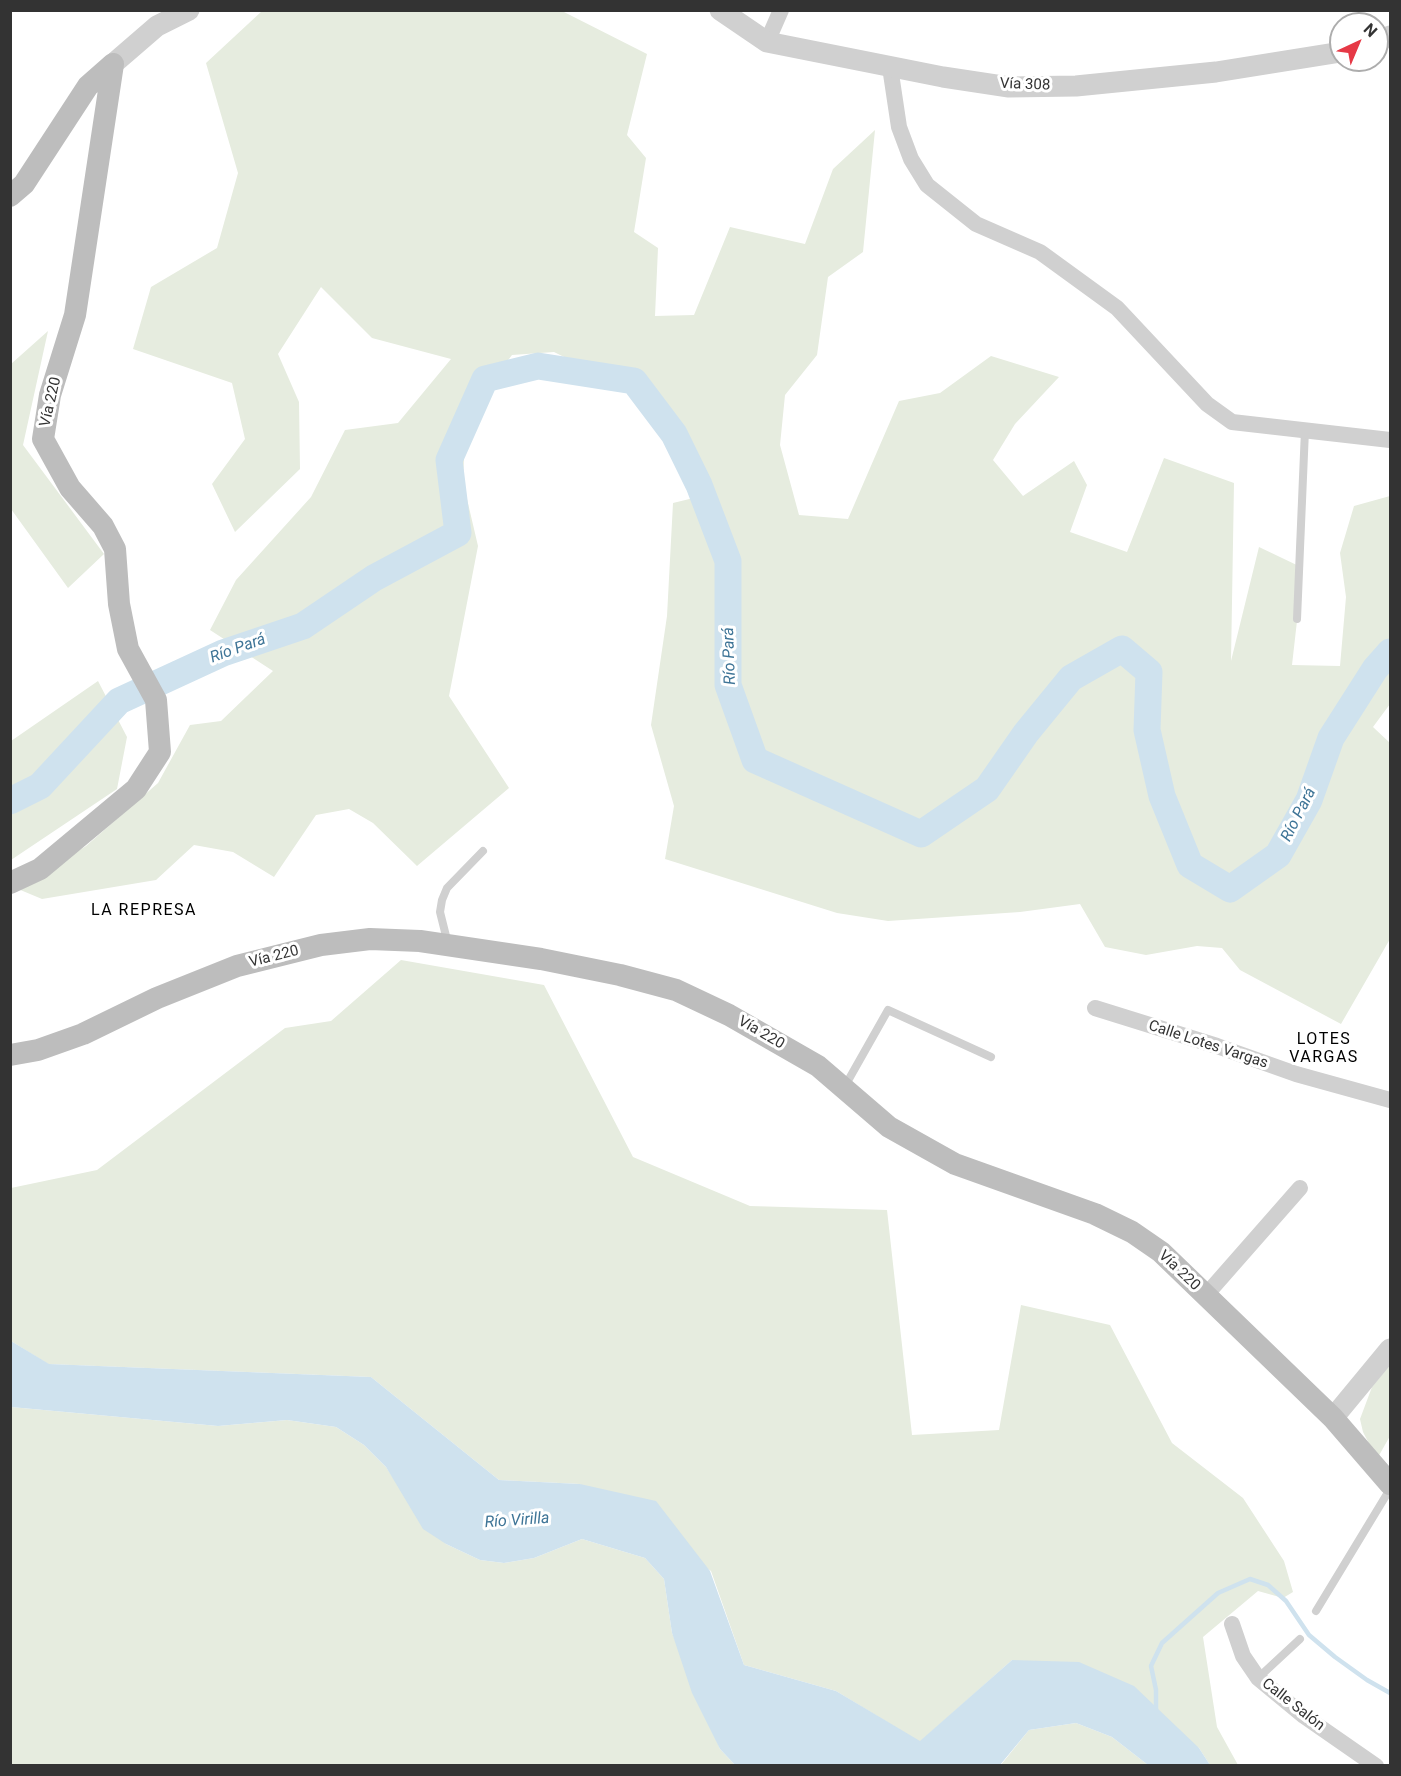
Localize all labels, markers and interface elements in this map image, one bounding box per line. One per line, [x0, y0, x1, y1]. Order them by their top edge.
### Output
north arrow [1329, 12, 1389, 72]
text: N [1360, 19, 1381, 41]
street label: Vía 308 [999, 75, 1051, 95]
street label: Vía 220 [37, 375, 65, 429]
water label: Río Pará [719, 627, 741, 685]
water label: Río Pará [208, 630, 268, 668]
water label: Río Pará [1277, 785, 1321, 845]
district label: LA REPRESA [91, 901, 197, 921]
street label: Vía 220 [247, 942, 301, 972]
street label: Vía 220 [735, 1013, 787, 1053]
street label: Calle Lotes Vargas [1146, 1017, 1270, 1073]
district label: LOTES VARGAS [1289, 1030, 1359, 1068]
street label: Vía 220 [1154, 1247, 1204, 1295]
water label: Río Virilla [484, 1509, 550, 1533]
street label: Calle Salón [1258, 1675, 1328, 1735]

